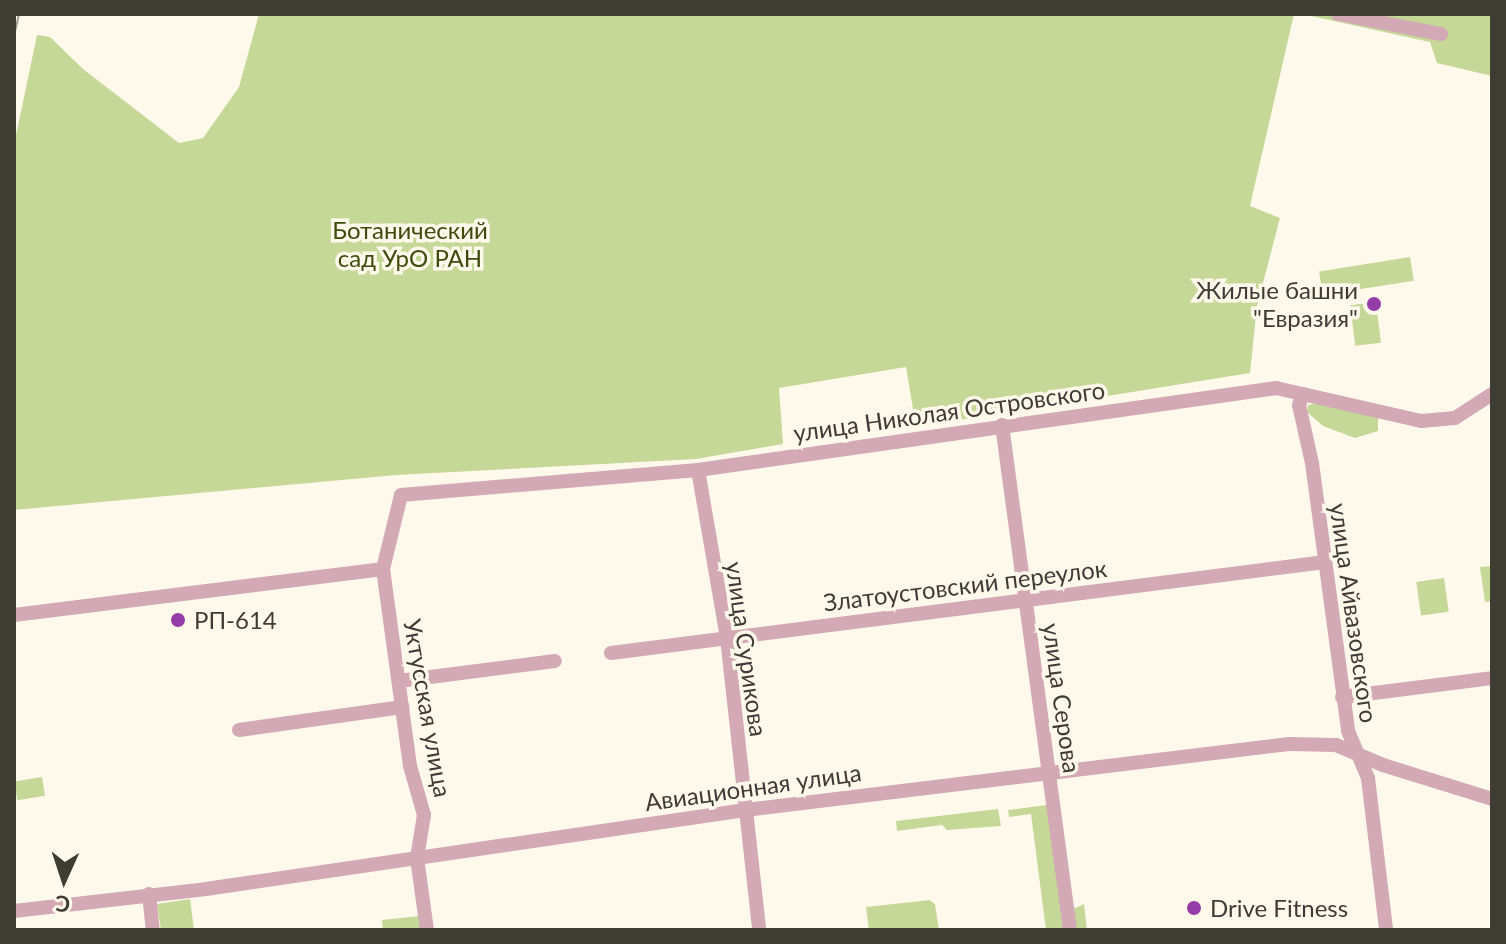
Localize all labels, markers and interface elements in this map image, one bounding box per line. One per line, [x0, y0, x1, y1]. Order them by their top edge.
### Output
park label: Ботанический сад УрО РАН [332, 216, 488, 272]
place label: Жилые башни "Евразия" [1196, 276, 1358, 332]
marker: Жилые башни "Евразия" [1365, 295, 1383, 313]
street label: улица Николая Островского [791, 375, 1107, 447]
street label: улица Айвазовского [1324, 501, 1384, 725]
street label: Златоустовский переулок [822, 553, 1108, 617]
street label: улица Сурикова [720, 560, 774, 738]
place label: РП-614 [194, 606, 277, 634]
marker: РП-614 [169, 611, 187, 629]
street label: Уктусская улица [398, 617, 458, 799]
street label: улица Серова [1037, 621, 1087, 775]
street label: Авиационная улица [643, 758, 863, 816]
north arrow [24, 840, 104, 920]
text: С [55, 891, 71, 918]
place label: Drive Fitness [1210, 894, 1348, 922]
marker: Drive Fitness [1185, 899, 1203, 917]

